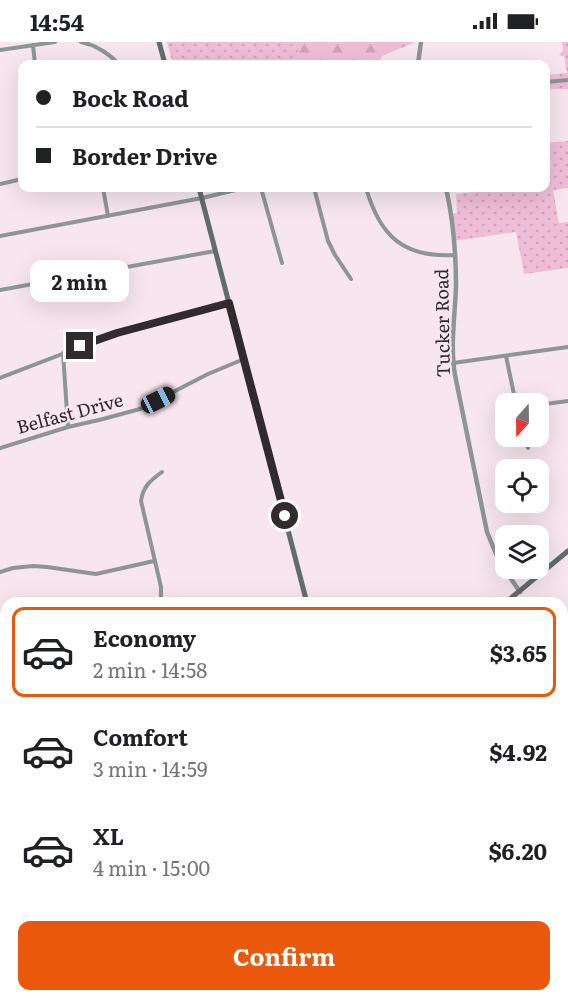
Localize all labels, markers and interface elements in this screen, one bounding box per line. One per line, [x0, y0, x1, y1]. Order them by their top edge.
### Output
text: 14:54 [30, 5, 84, 38]
text: Bock Road [72, 81, 189, 114]
text: Border Drive [72, 139, 217, 172]
callout: 2 min [31, 259, 130, 301]
text: 2 min [52, 266, 107, 296]
street label: Tucker Road [427, 268, 456, 378]
route end [66, 332, 93, 359]
car [138, 384, 178, 416]
street label: Belfast Drive [13, 385, 126, 440]
north arrow [495, 393, 549, 447]
map controls [495, 393, 549, 579]
button: locate [495, 459, 549, 513]
route start [271, 502, 298, 529]
button: layers [495, 525, 549, 579]
text: Economy [93, 621, 196, 654]
icon: car [21, 625, 75, 679]
text: $3.65 [490, 636, 547, 669]
text: 2 min · 14:58 [93, 654, 207, 684]
text: Comfort [93, 720, 188, 753]
icon: car [21, 724, 75, 778]
text: $4.92 [489, 735, 547, 768]
text: 3 min · 14:59 [93, 753, 207, 783]
text: XL [93, 819, 124, 852]
icon: car [21, 823, 75, 877]
text: $6.20 [488, 834, 547, 867]
text: 4 min · 15:00 [93, 852, 210, 882]
button: Confirm [18, 921, 550, 990]

